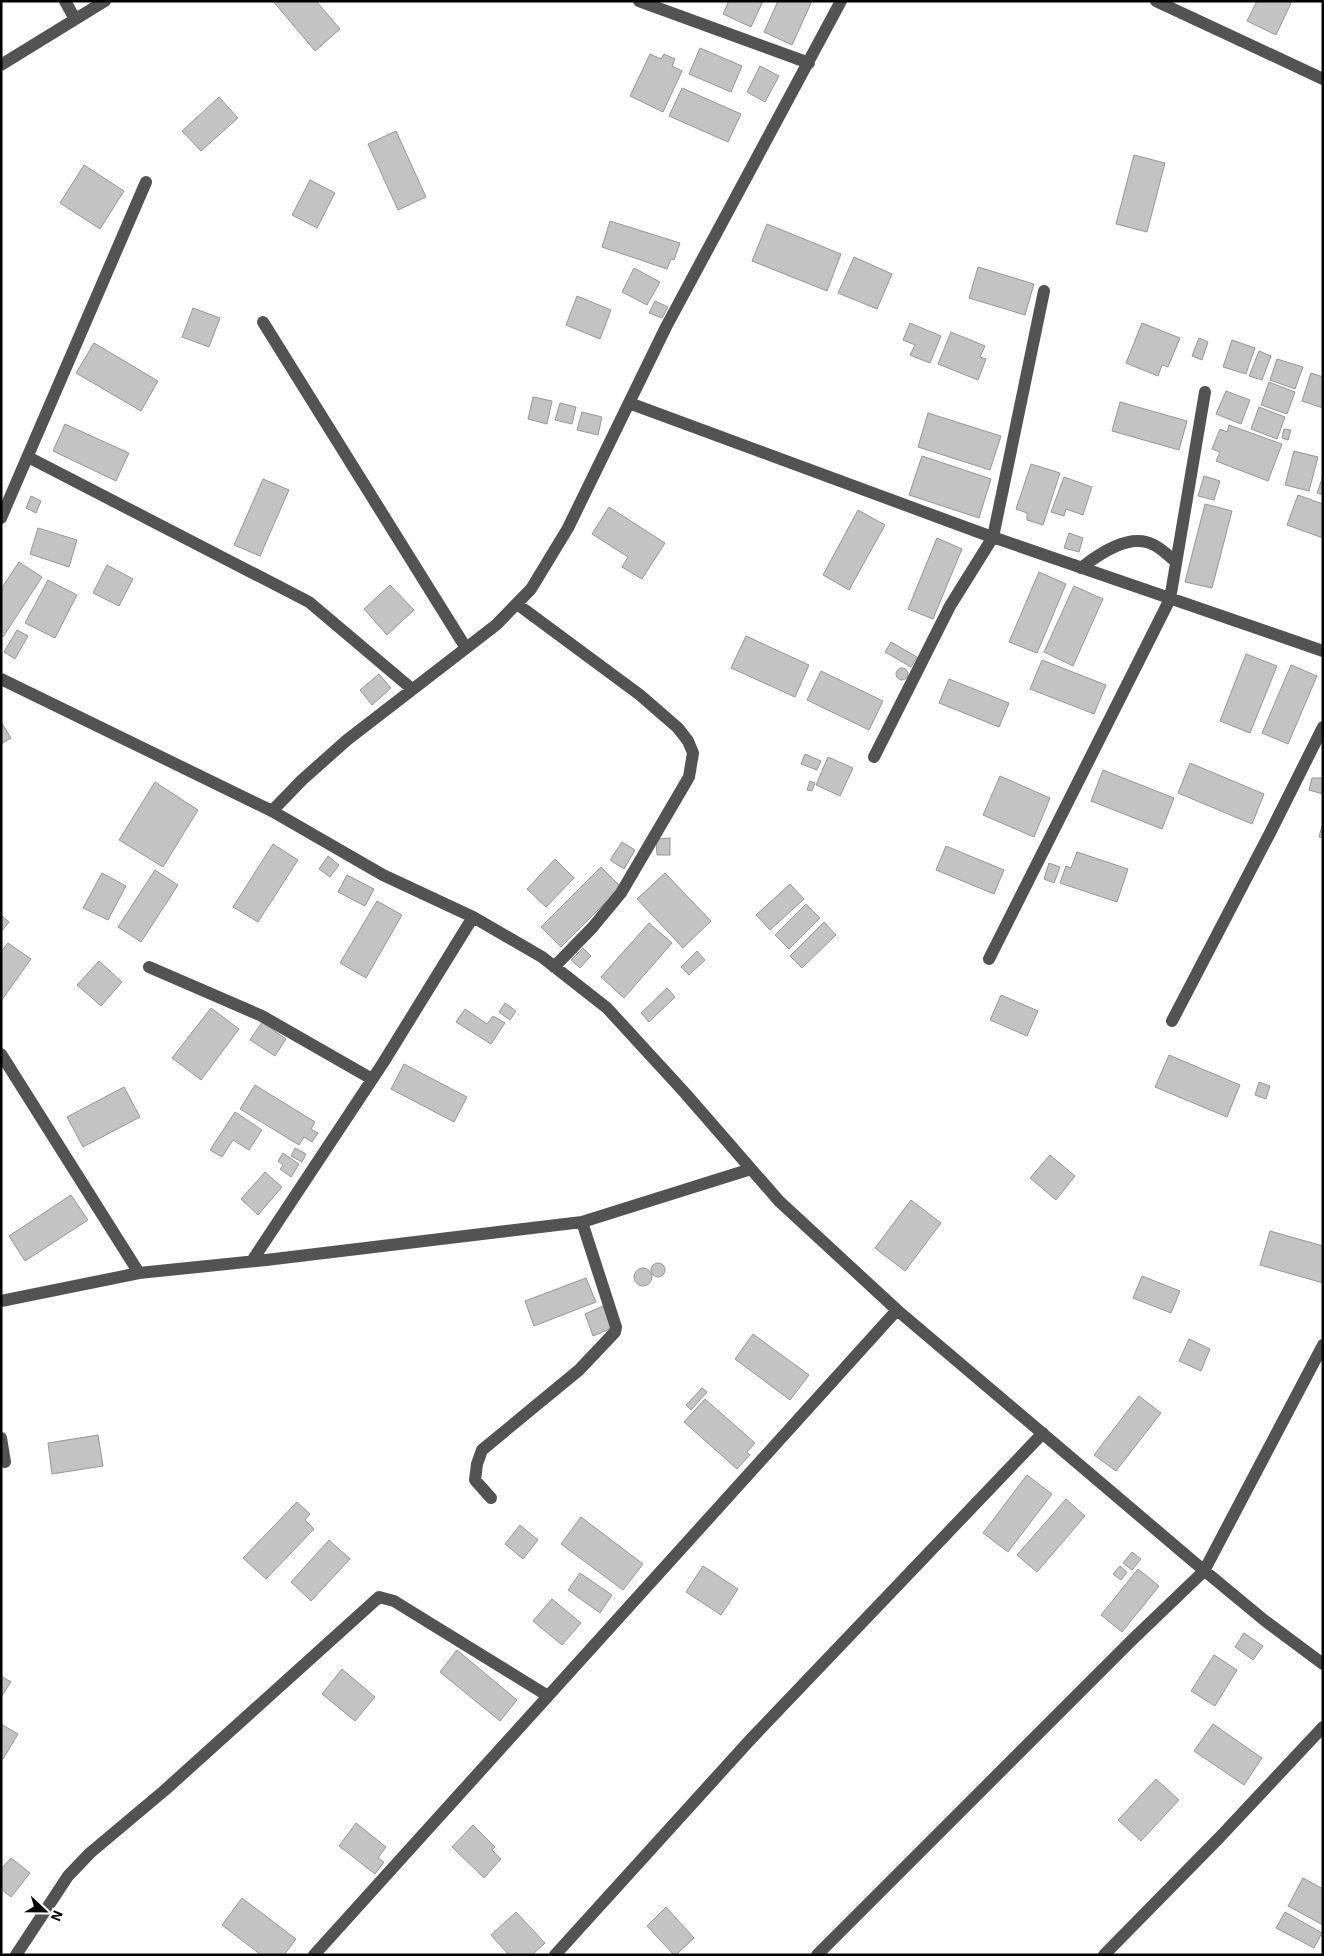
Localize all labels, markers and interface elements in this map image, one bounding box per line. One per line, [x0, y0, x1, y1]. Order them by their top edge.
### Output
north arrow [20, 1886, 70, 1936]
text: N [48, 1908, 67, 1924]

